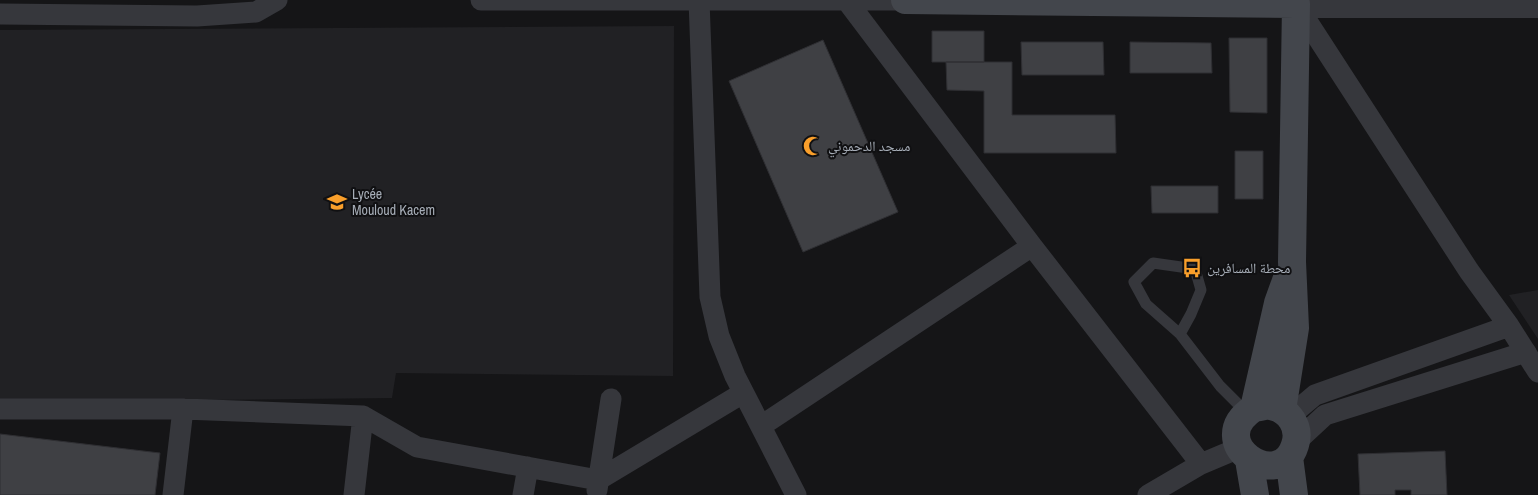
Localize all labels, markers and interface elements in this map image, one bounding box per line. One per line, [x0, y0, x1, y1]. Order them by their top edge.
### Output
mosque icon: مسجد الدحموني [802, 135, 824, 157]
place label: مسجد الدحموني [828, 137, 910, 158]
place label: Lycée Mouloud Kacem [352, 185, 435, 219]
school or university icon: Lycée Mouloud Kacem [326, 191, 348, 213]
bus stop icon: محطة المسافرين [1181, 257, 1203, 279]
place label: محطة المسافرين [1207, 259, 1290, 277]

